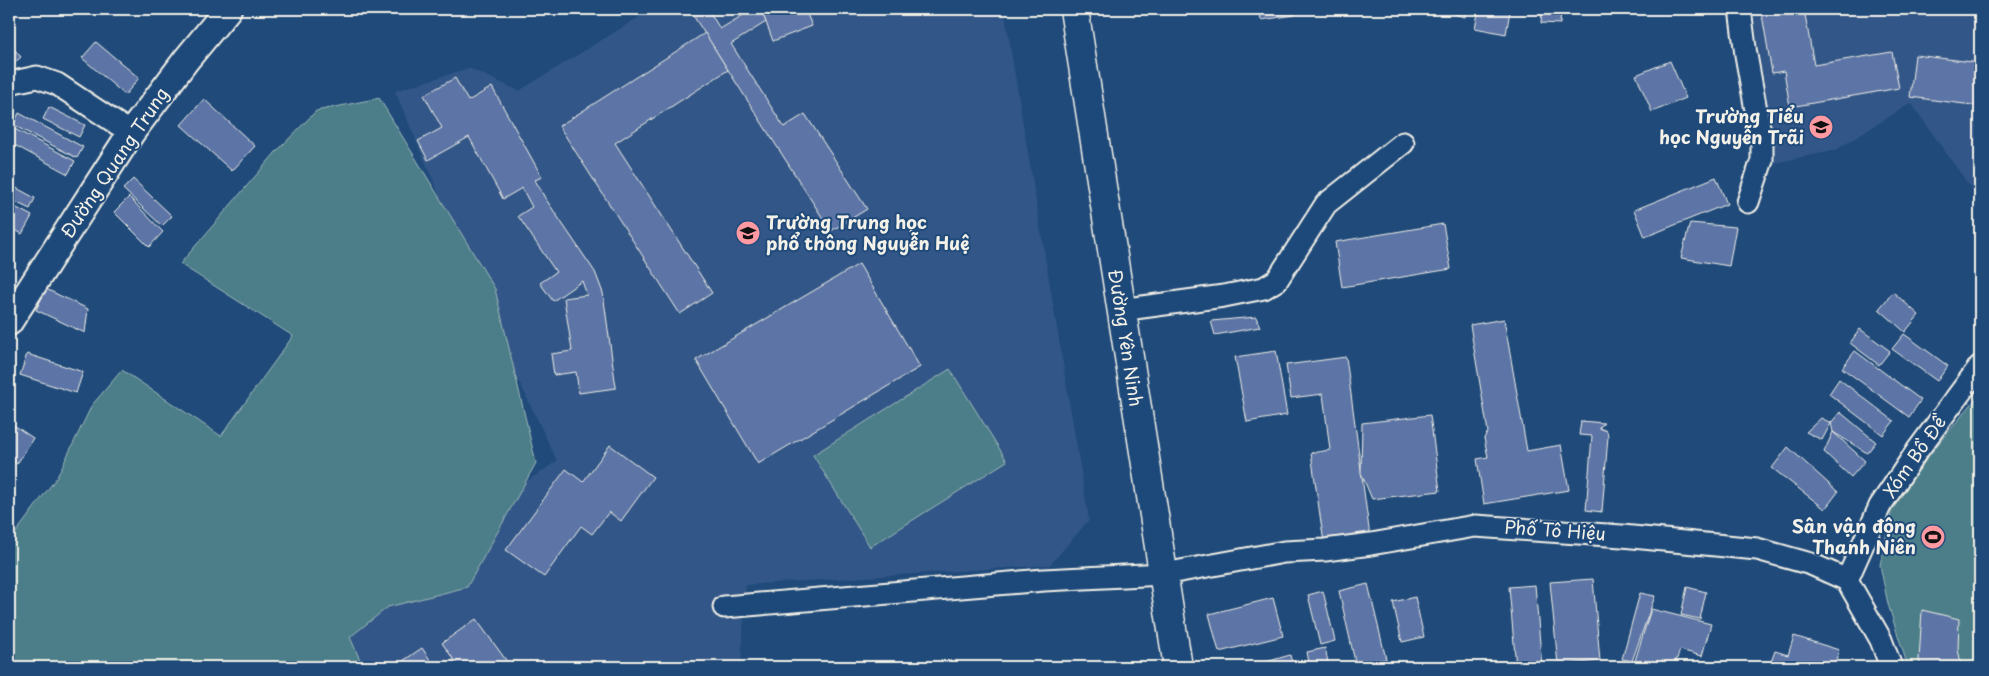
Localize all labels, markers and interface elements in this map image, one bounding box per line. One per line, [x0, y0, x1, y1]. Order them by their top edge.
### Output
street label: Đường Quang Trung [53, 81, 174, 243]
place label: Trường Tiểu học Nguyễn Trãi [1659, 102, 1804, 150]
school or university icon: Trường Tiểu học Nguyễn Trãi [1808, 114, 1834, 140]
place label: Trường Trung học phổ thông Nguyễn Huệ [766, 208, 970, 256]
school or university icon: Trường Trung học phổ thông Nguyễn Huệ [735, 220, 761, 246]
street label: Đường Yên Ninh [1102, 267, 1151, 408]
street label: Xóm Bồ Đề [1876, 408, 1953, 503]
street label: Phố Tô Hiệu [1503, 512, 1607, 547]
place label: Sân vận động Thanh Niên [1792, 512, 1916, 560]
sports icon: Sân vận động Thanh Niên [1920, 524, 1946, 550]

